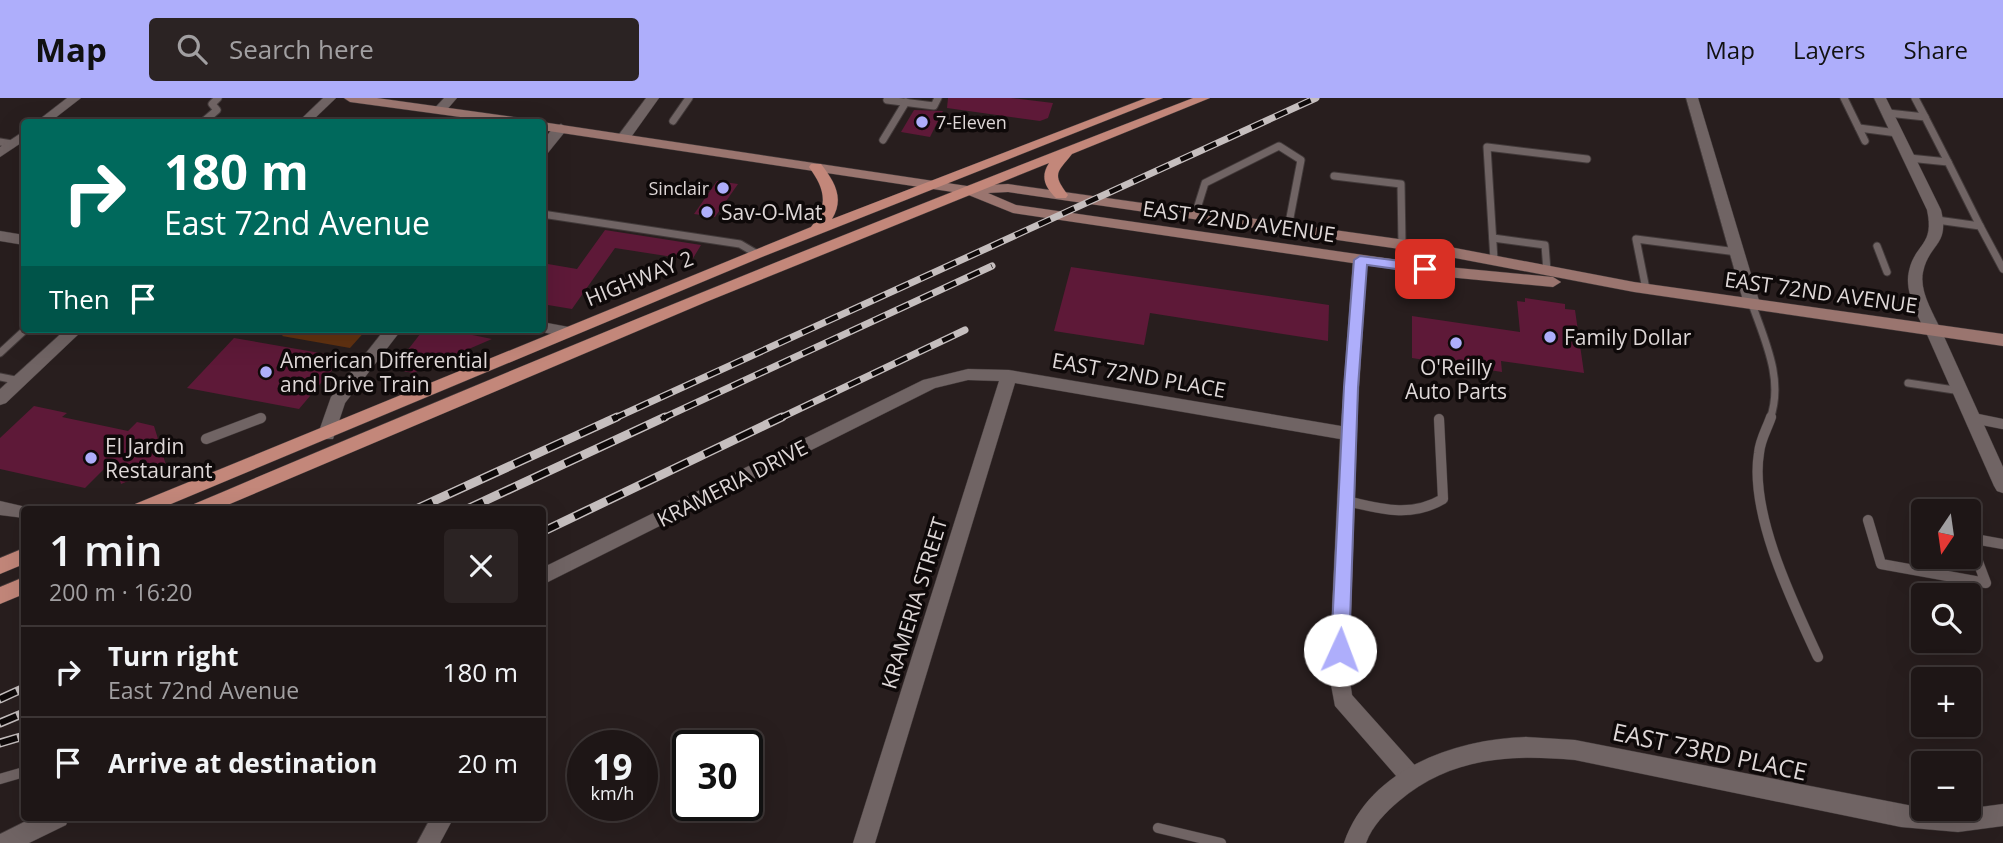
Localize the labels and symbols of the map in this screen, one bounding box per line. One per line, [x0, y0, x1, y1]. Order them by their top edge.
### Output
place label: 7-Eleven [936, 110, 1007, 134]
marker: 7-Eleven [914, 114, 930, 130]
place label: Sinclair [648, 176, 710, 200]
marker: Sinclair [715, 180, 731, 196]
street label: EAST 72ND AVENUE [1141, 194, 1337, 248]
place label: Sav-O-Mat [721, 198, 823, 226]
marker: Sav-O-Mat [699, 204, 715, 220]
pin [1395, 239, 1455, 299]
street label: HIGHWAY 2 [581, 244, 697, 312]
street label: EAST 72ND AVENUE [1723, 265, 1919, 319]
place label: Family Dollar [1564, 323, 1692, 351]
marker: Family Dollar [1542, 329, 1558, 345]
marker: O'Reilly Auto Parts [1448, 335, 1464, 351]
place label: American Differential and Drive Train [280, 346, 488, 398]
street label: EAST 72ND PLACE [1050, 346, 1228, 404]
place label: O'Reilly Auto Parts [1405, 353, 1507, 405]
marker: American Differential and Drive Train [258, 364, 274, 380]
place label: El Jardin Restaurant [105, 432, 212, 484]
street label: KRAMERIA DRIVE [652, 433, 812, 533]
marker: El Jardin Restaurant [83, 450, 99, 466]
north arrow [1911, 499, 1981, 569]
street label: KRAMERIA STREET [875, 513, 954, 692]
position arrow [1303, 613, 1377, 687]
street label: EAST 73RD PLACE [1610, 714, 1810, 788]
speed limit sign: 30 [672, 730, 763, 821]

